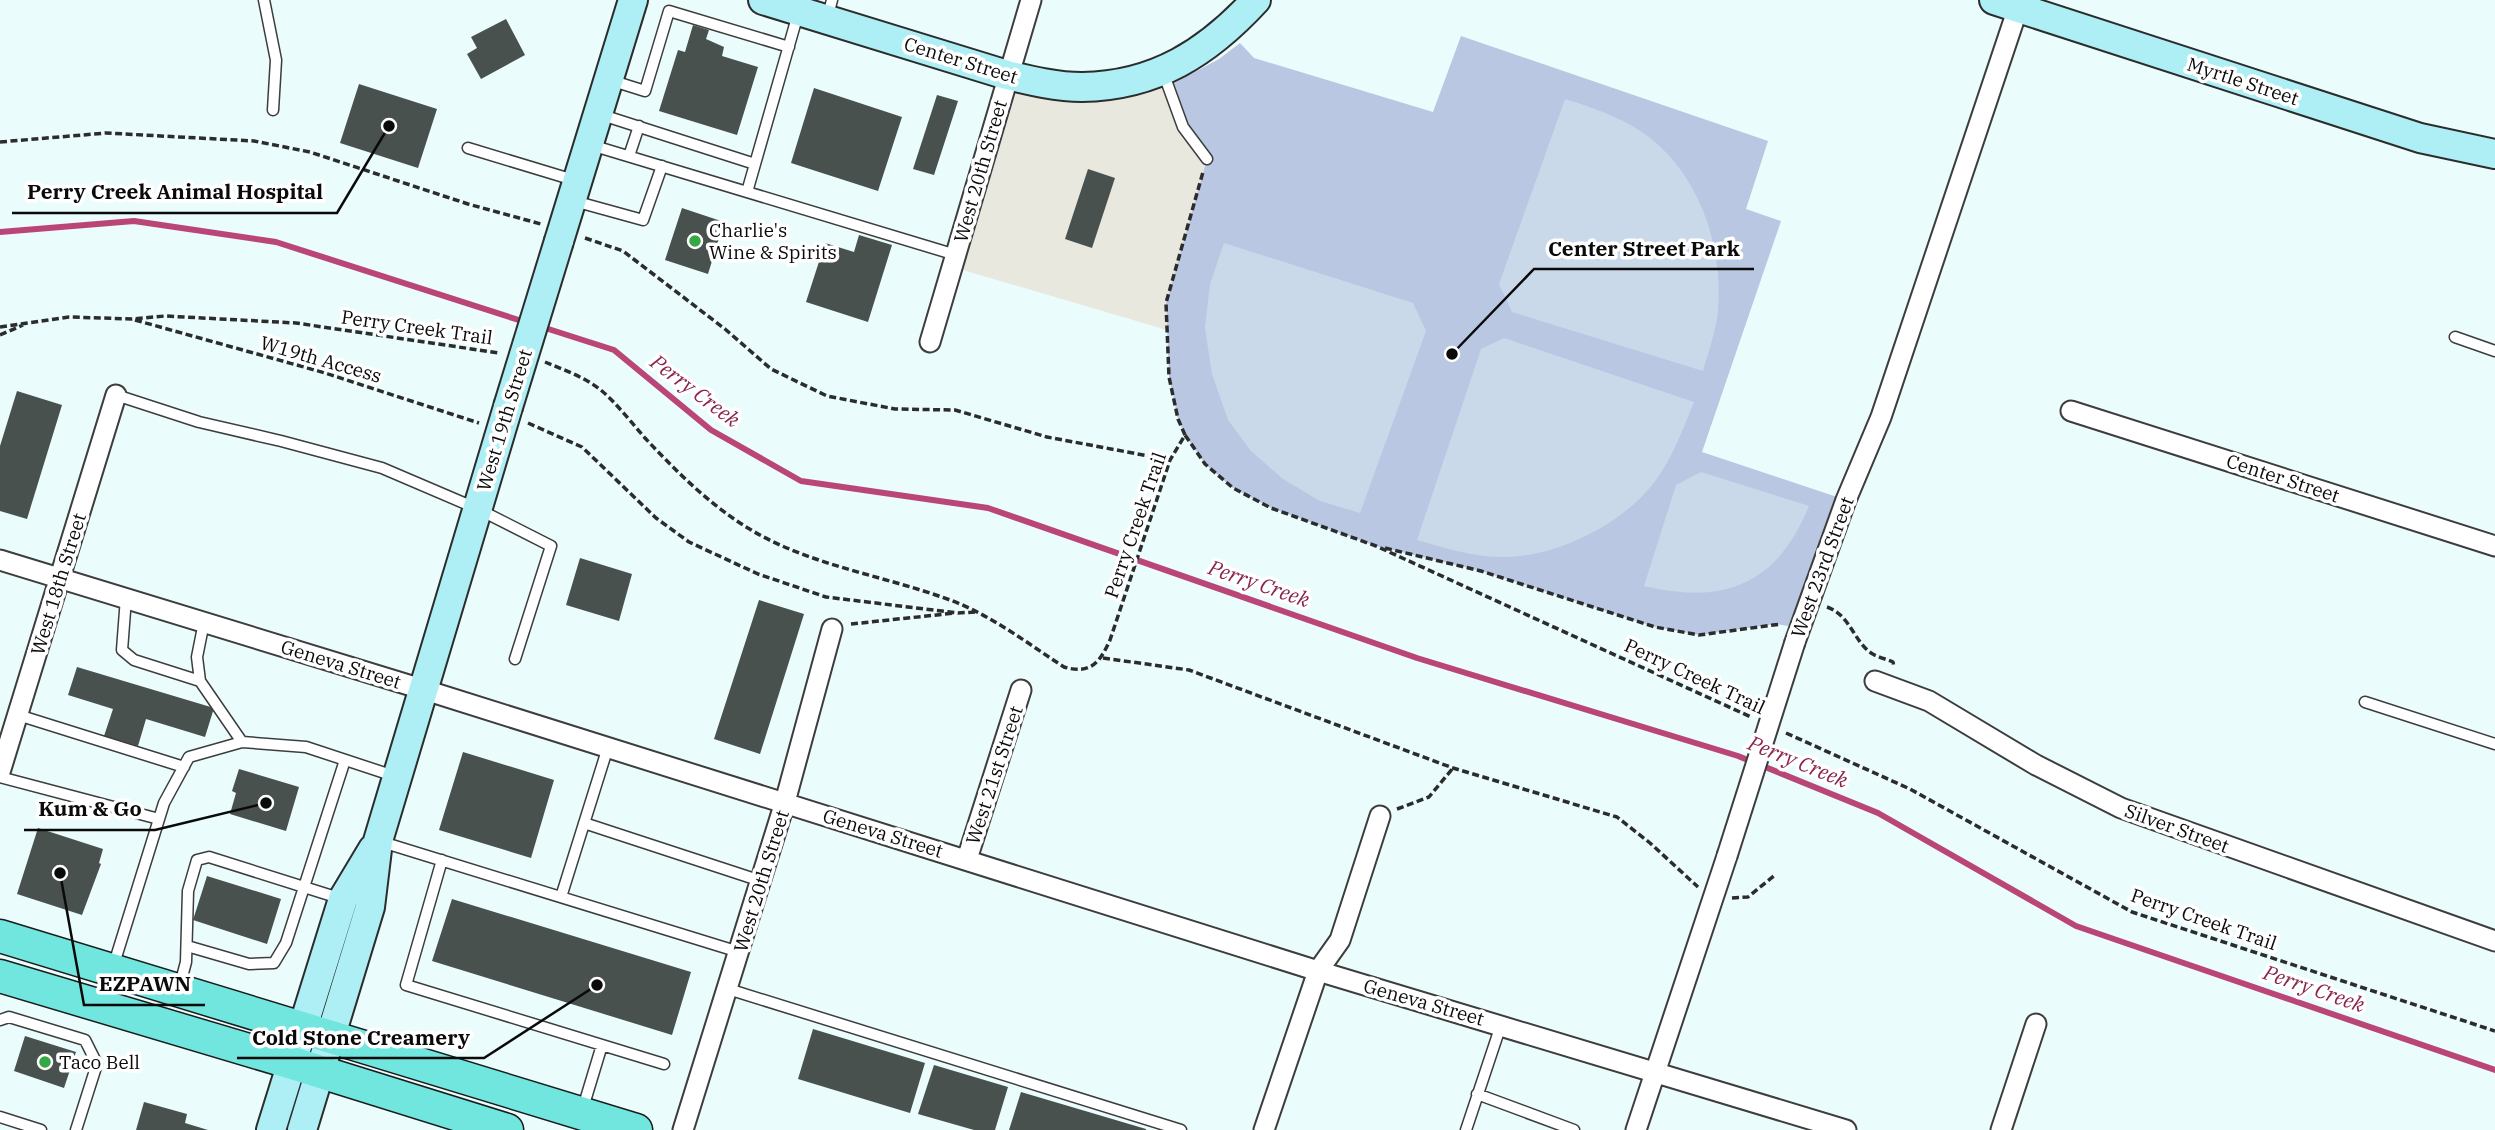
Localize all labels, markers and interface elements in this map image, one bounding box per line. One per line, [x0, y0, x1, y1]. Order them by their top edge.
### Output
street label: Center Street [901, 31, 1021, 89]
street label: Myrtle Street [2184, 52, 2302, 110]
street label: West 20th Street [948, 97, 1012, 245]
callout: Perry Creek Animal Hospital [12, 171, 337, 213]
text: Perry Creek Animal Hospital [27, 177, 323, 205]
place label: Charlie's Wine & Spirits [709, 218, 837, 264]
callout: Center Street Park [1534, 227, 1754, 269]
marker: Charlie's Wine & Spirits [687, 233, 703, 249]
text: Center Street Park [1548, 234, 1740, 262]
street label: Perry Creek Trail [340, 305, 494, 350]
street label: W19th Access [258, 330, 384, 388]
street label: West 19th Street [471, 346, 537, 494]
water label: Perry Creek [644, 347, 747, 434]
street label: Center Street [2223, 448, 2343, 508]
street label: Perry Creek Trail [1099, 449, 1171, 601]
street label: West 23rd Street [1785, 493, 1859, 641]
street label: West 18th Street [25, 510, 91, 658]
water label: Perry Creek [1204, 552, 1314, 614]
street label: Perry Creek Trail [1621, 633, 1769, 719]
street label: Geneva Street [278, 634, 404, 694]
street label: West 21st Street [960, 702, 1028, 847]
water label: Perry Creek [1743, 728, 1853, 794]
callout: Kum & Go [24, 788, 155, 830]
text: Kum & Go [38, 794, 142, 822]
street label: Silver Street [2122, 798, 2233, 858]
street label: Geneva Street [820, 803, 946, 863]
street label: West 20th Street [728, 807, 794, 955]
street label: Perry Creek Trail [2128, 883, 2280, 955]
water label: Perry Creek [2259, 957, 2369, 1019]
callout: EZPAWN [84, 963, 205, 1005]
text: EZPAWN [99, 969, 191, 997]
street label: Geneva Street [1361, 973, 1487, 1031]
callout: Cold Stone Creamery [237, 1016, 484, 1058]
text: Cold Stone Creamery [252, 1023, 470, 1051]
place label: Taco Bell [59, 1050, 140, 1074]
marker: Taco Bell [37, 1054, 53, 1070]

